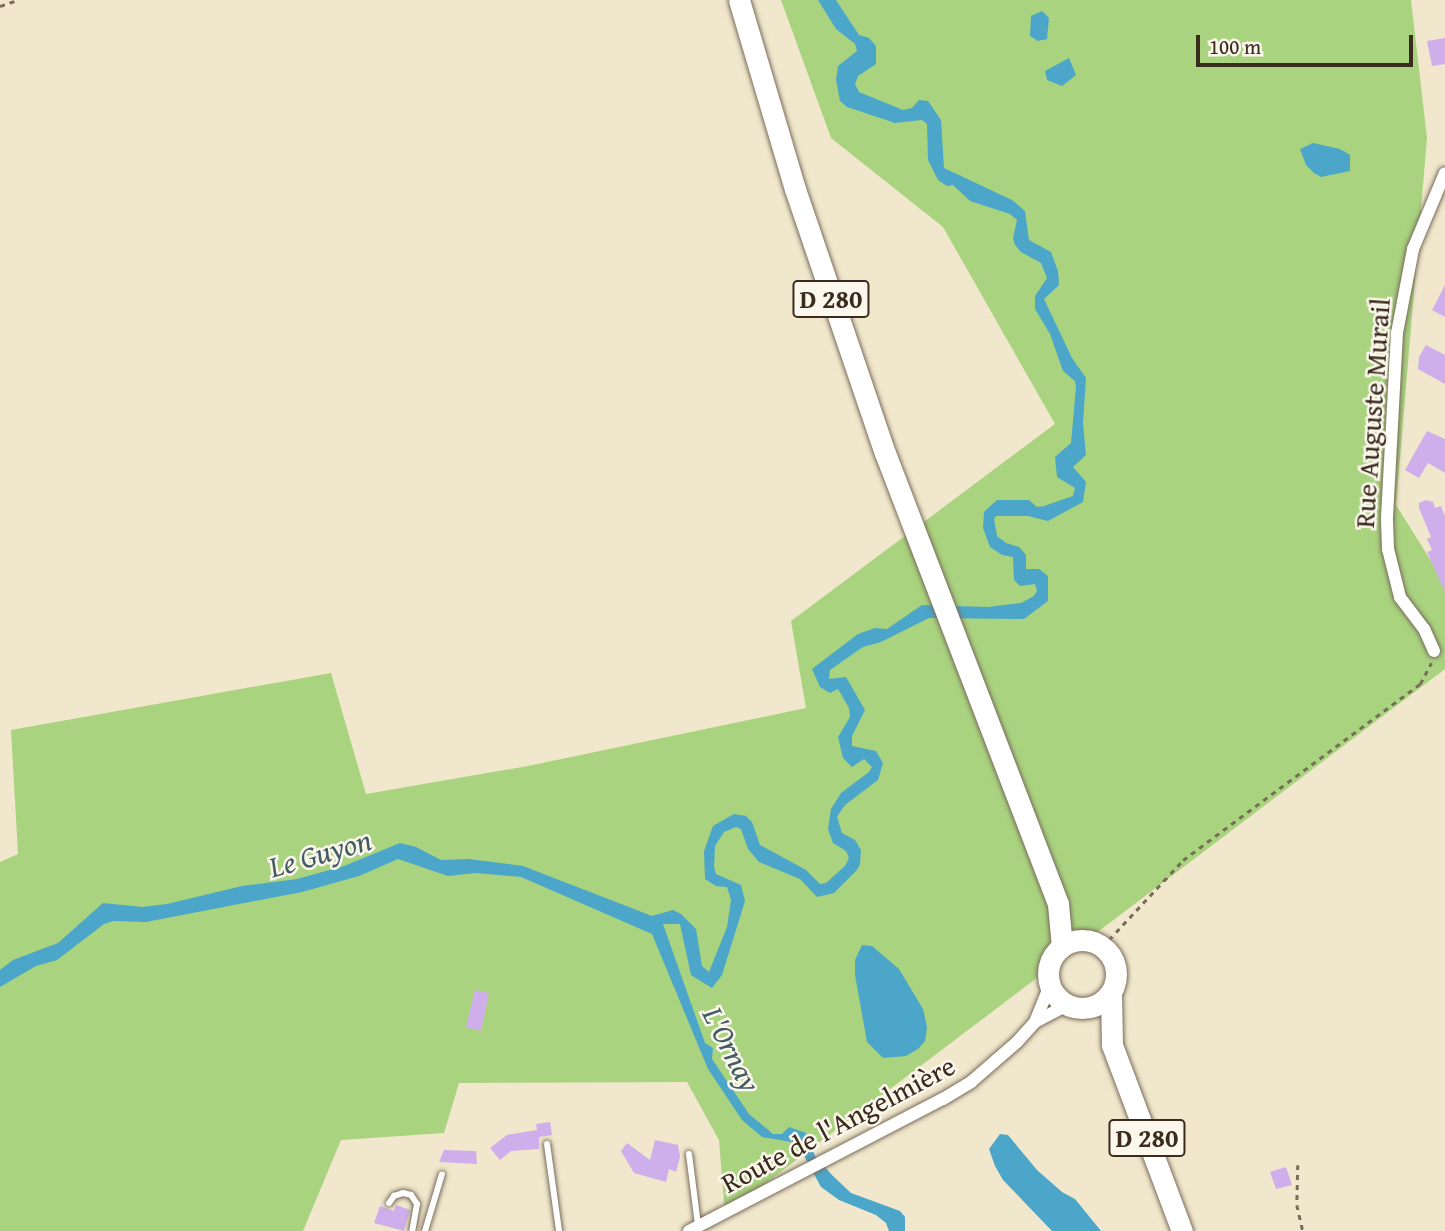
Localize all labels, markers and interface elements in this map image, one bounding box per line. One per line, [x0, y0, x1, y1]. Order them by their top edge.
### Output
scale bar [1200, 21, 1417, 65]
text: 100 m [1209, 31, 1261, 62]
road number: D 280 [791, 276, 871, 322]
street label: Rue Auguste Murail [1347, 297, 1397, 529]
water label: Le Guyon [265, 821, 375, 885]
water label: L'Ornay [695, 1000, 769, 1098]
street label: Route de l'Angelmière [715, 1048, 961, 1200]
road number: D 280 [1107, 1116, 1187, 1161]

